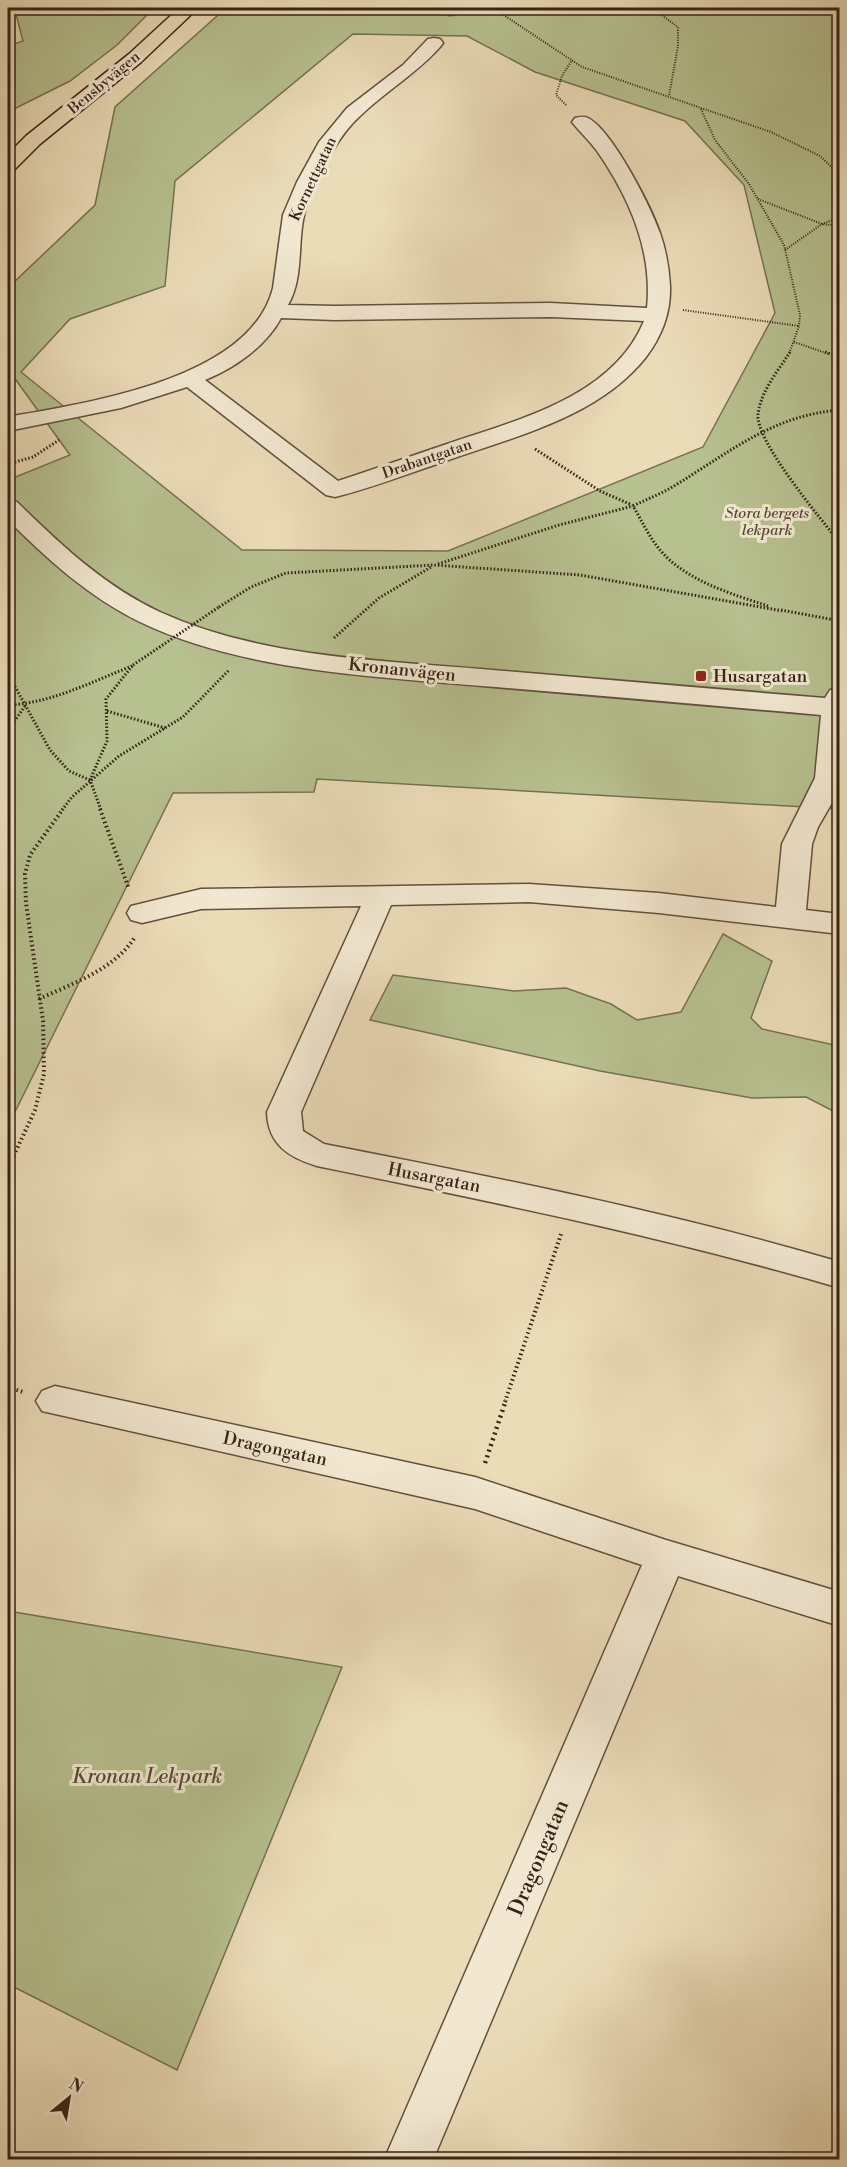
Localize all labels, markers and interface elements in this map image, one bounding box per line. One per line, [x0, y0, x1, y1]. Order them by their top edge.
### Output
street label: Bensbyvägen [63, 47, 144, 119]
street label: Kornettgatan [285, 134, 341, 224]
street label: Drabantgatan [380, 435, 474, 483]
park label: Stora bergets lekpark [725, 504, 810, 540]
street label: Kronanvägen [347, 653, 457, 687]
place label: Husargatan [713, 665, 808, 688]
marker: Husargatan [694, 669, 708, 683]
street label: Husargatan [386, 1158, 483, 1198]
street label: Dragongatan [221, 1427, 329, 1471]
park label: Kronan Lekpark [72, 1764, 222, 1790]
street label: Dragongatan [503, 1796, 575, 1920]
north arrow [39, 2068, 99, 2128]
text: N [66, 2074, 87, 2098]

